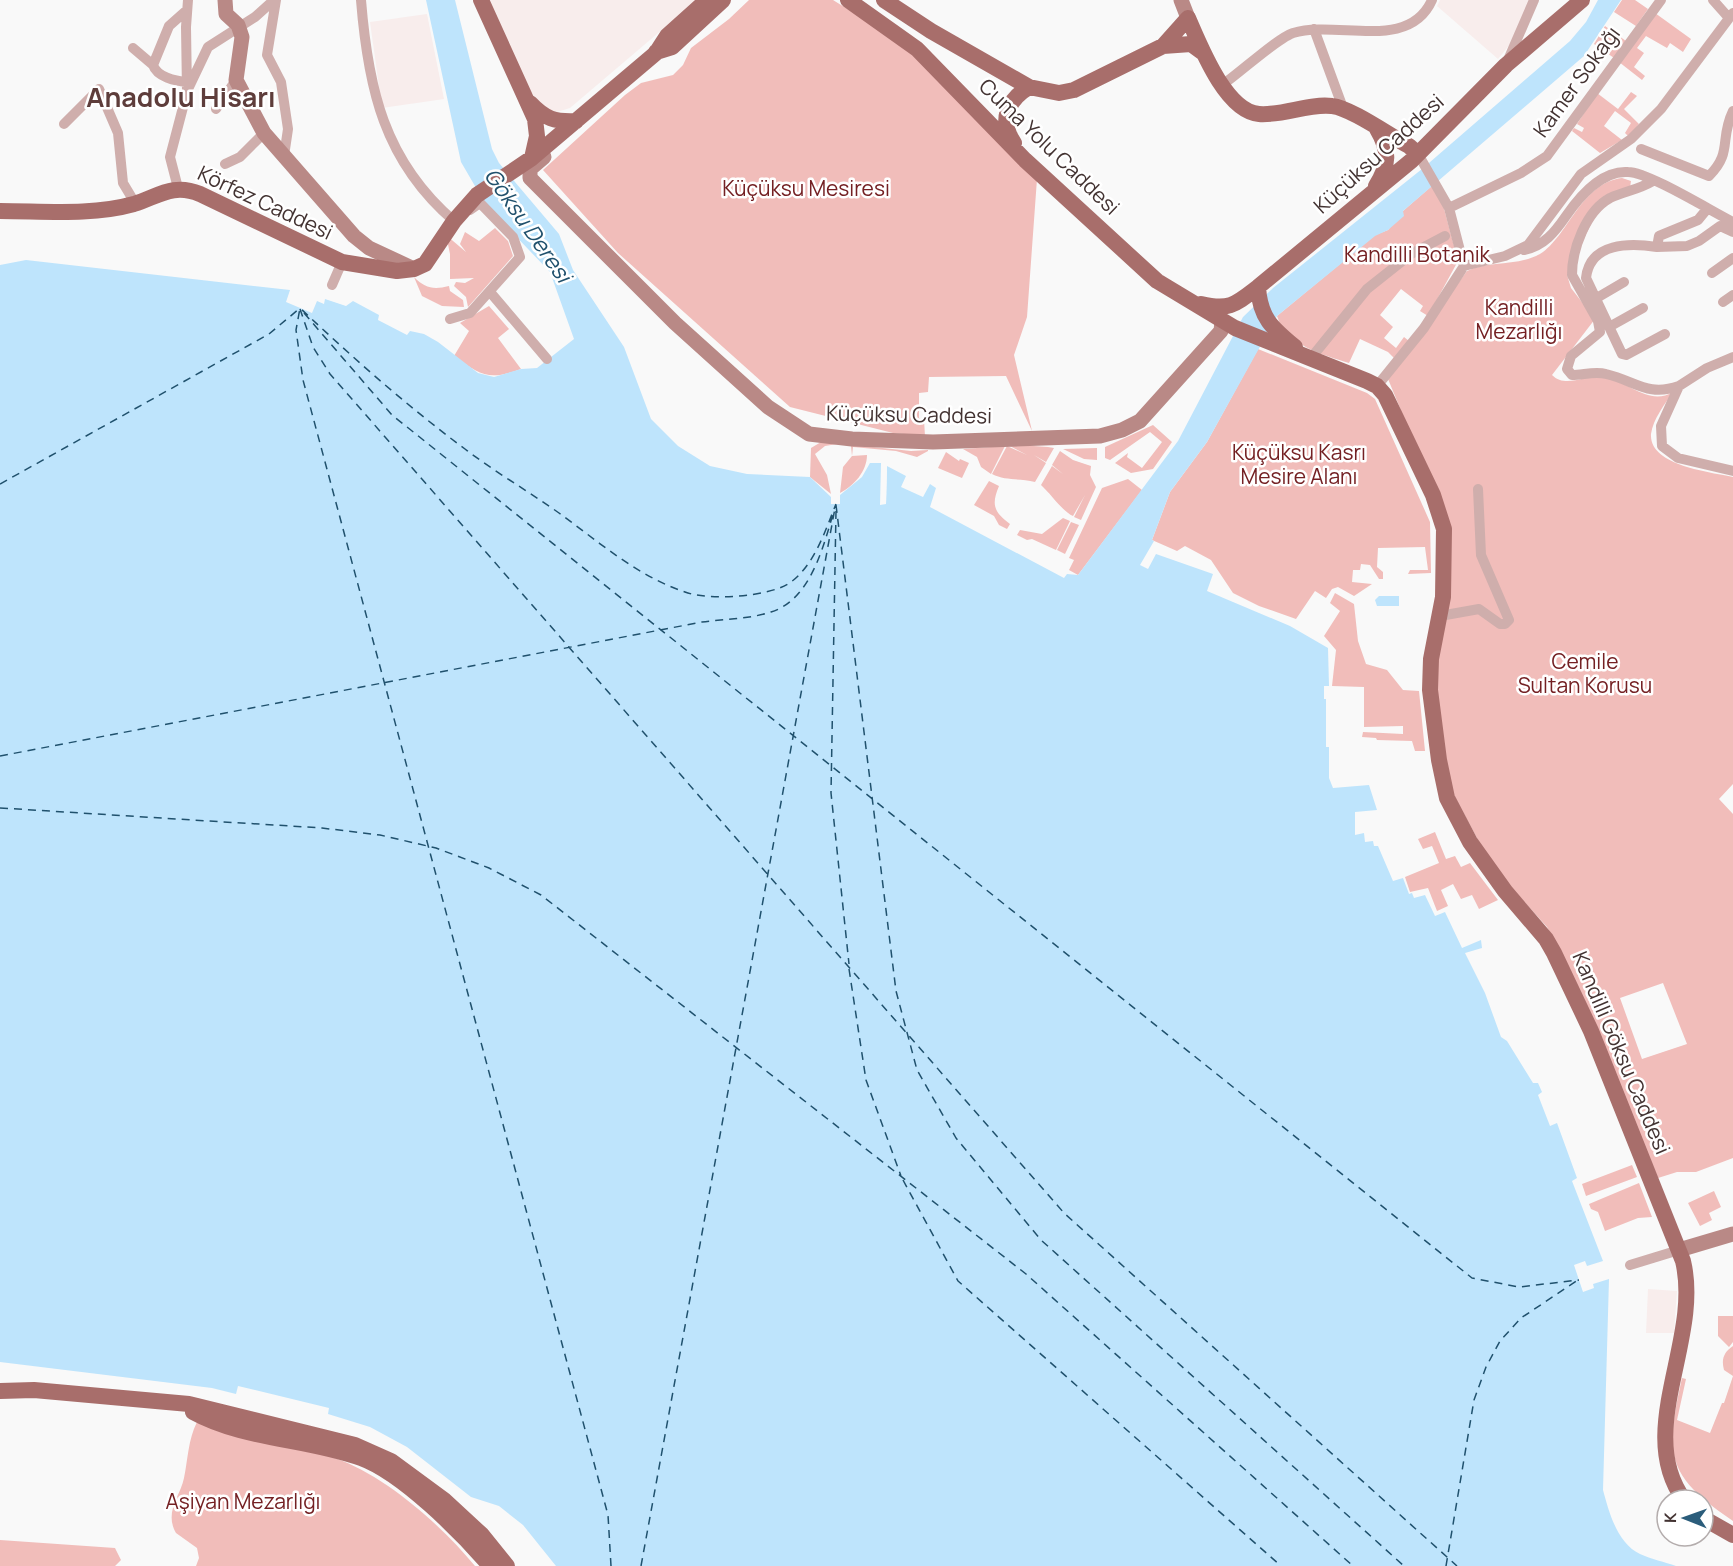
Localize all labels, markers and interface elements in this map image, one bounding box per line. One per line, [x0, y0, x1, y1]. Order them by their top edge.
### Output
street label: Kamer Sokağı [1526, 20, 1626, 143]
street label: Cuma Yolu Caddesi [973, 72, 1126, 221]
district label: Anadolu Hisarı [86, 78, 276, 115]
street label: Küçüksu Caddesi [1307, 87, 1449, 219]
street label: Körfez Caddesi [193, 159, 338, 246]
water label: Göksu Deresi [478, 162, 580, 290]
park label: Küçüksu Mesiresi [722, 174, 890, 202]
park label: Kandilli Botanik [1344, 240, 1491, 268]
park label: Kandilli Mezarlığı [1476, 293, 1562, 345]
street label: Küçüksu Caddesi [826, 399, 992, 429]
park label: Küçüksu Kasrı Mesire Alanı [1232, 438, 1366, 490]
park label: Cemile Sultan Korusu [1518, 647, 1652, 699]
street label: Kandilli Göksu Caddesi [1567, 947, 1677, 1158]
park label: Aşiyan Mezarlığı [165, 1487, 321, 1515]
north arrow [1655, 1488, 1715, 1548]
text: K [1659, 1512, 1681, 1523]

